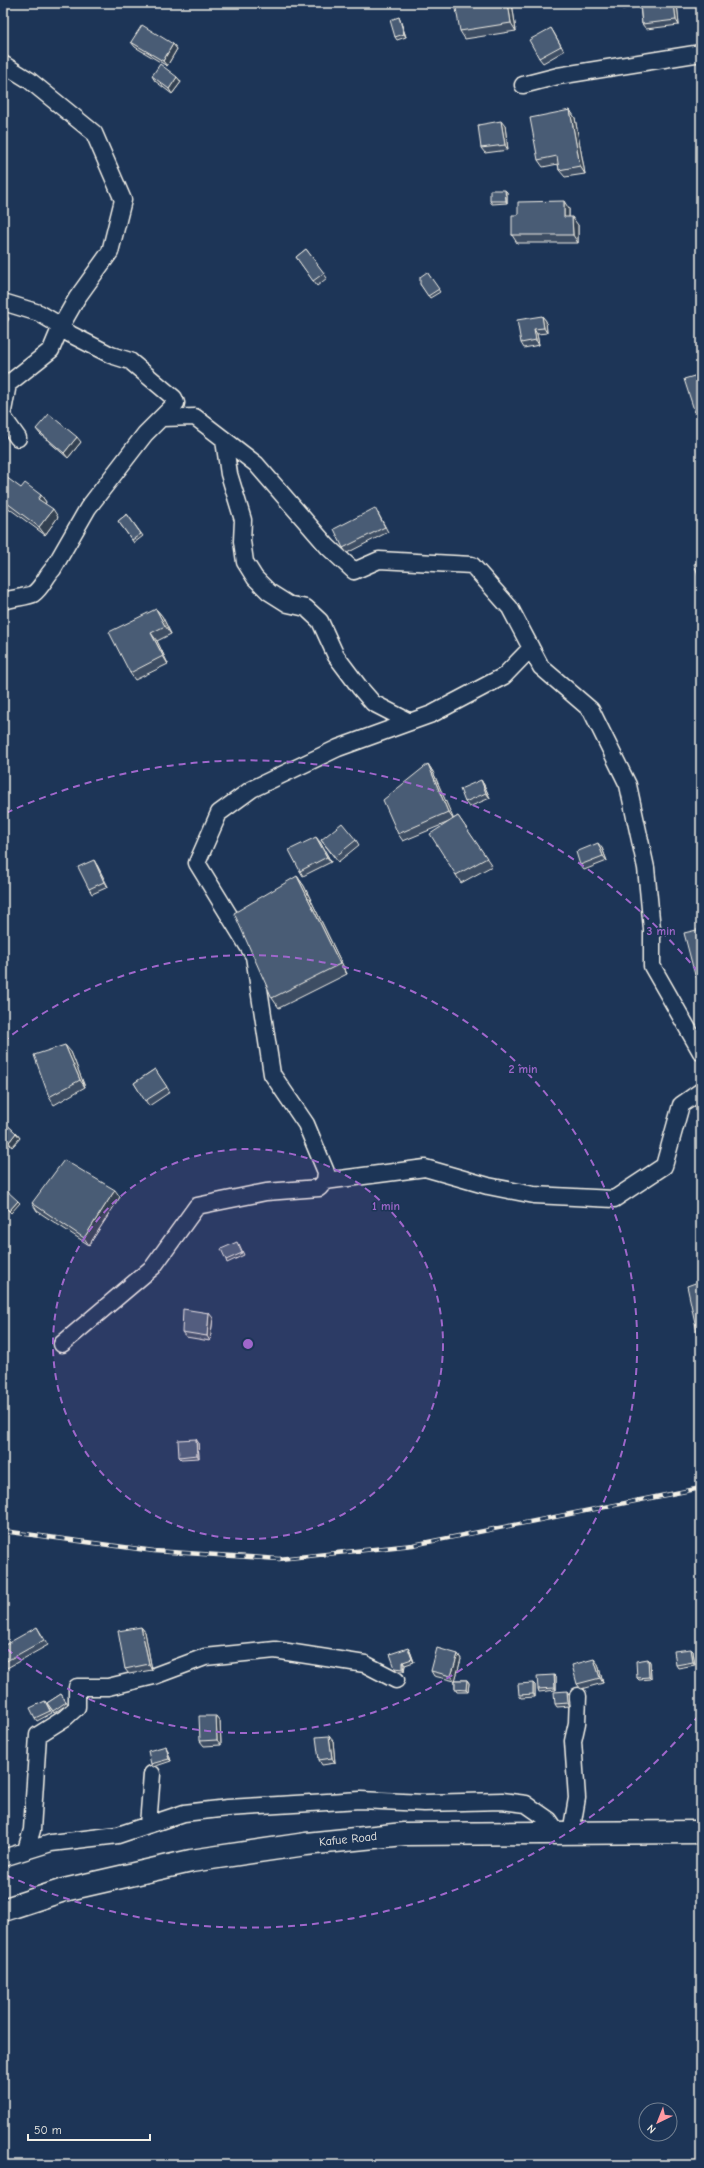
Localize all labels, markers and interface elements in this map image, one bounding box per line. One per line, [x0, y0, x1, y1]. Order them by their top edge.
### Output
text: 3 min [646, 924, 676, 938]
text: 2 min [508, 1062, 538, 1076]
text: 1 min [372, 1199, 400, 1213]
centre of rings [241, 1337, 255, 1351]
street label: Kafue Road [318, 1829, 378, 1849]
north arrow [638, 2102, 678, 2142]
scale bar [28, 2116, 150, 2142]
text: N [644, 2122, 659, 2136]
text: 50 m [34, 2123, 62, 2137]

